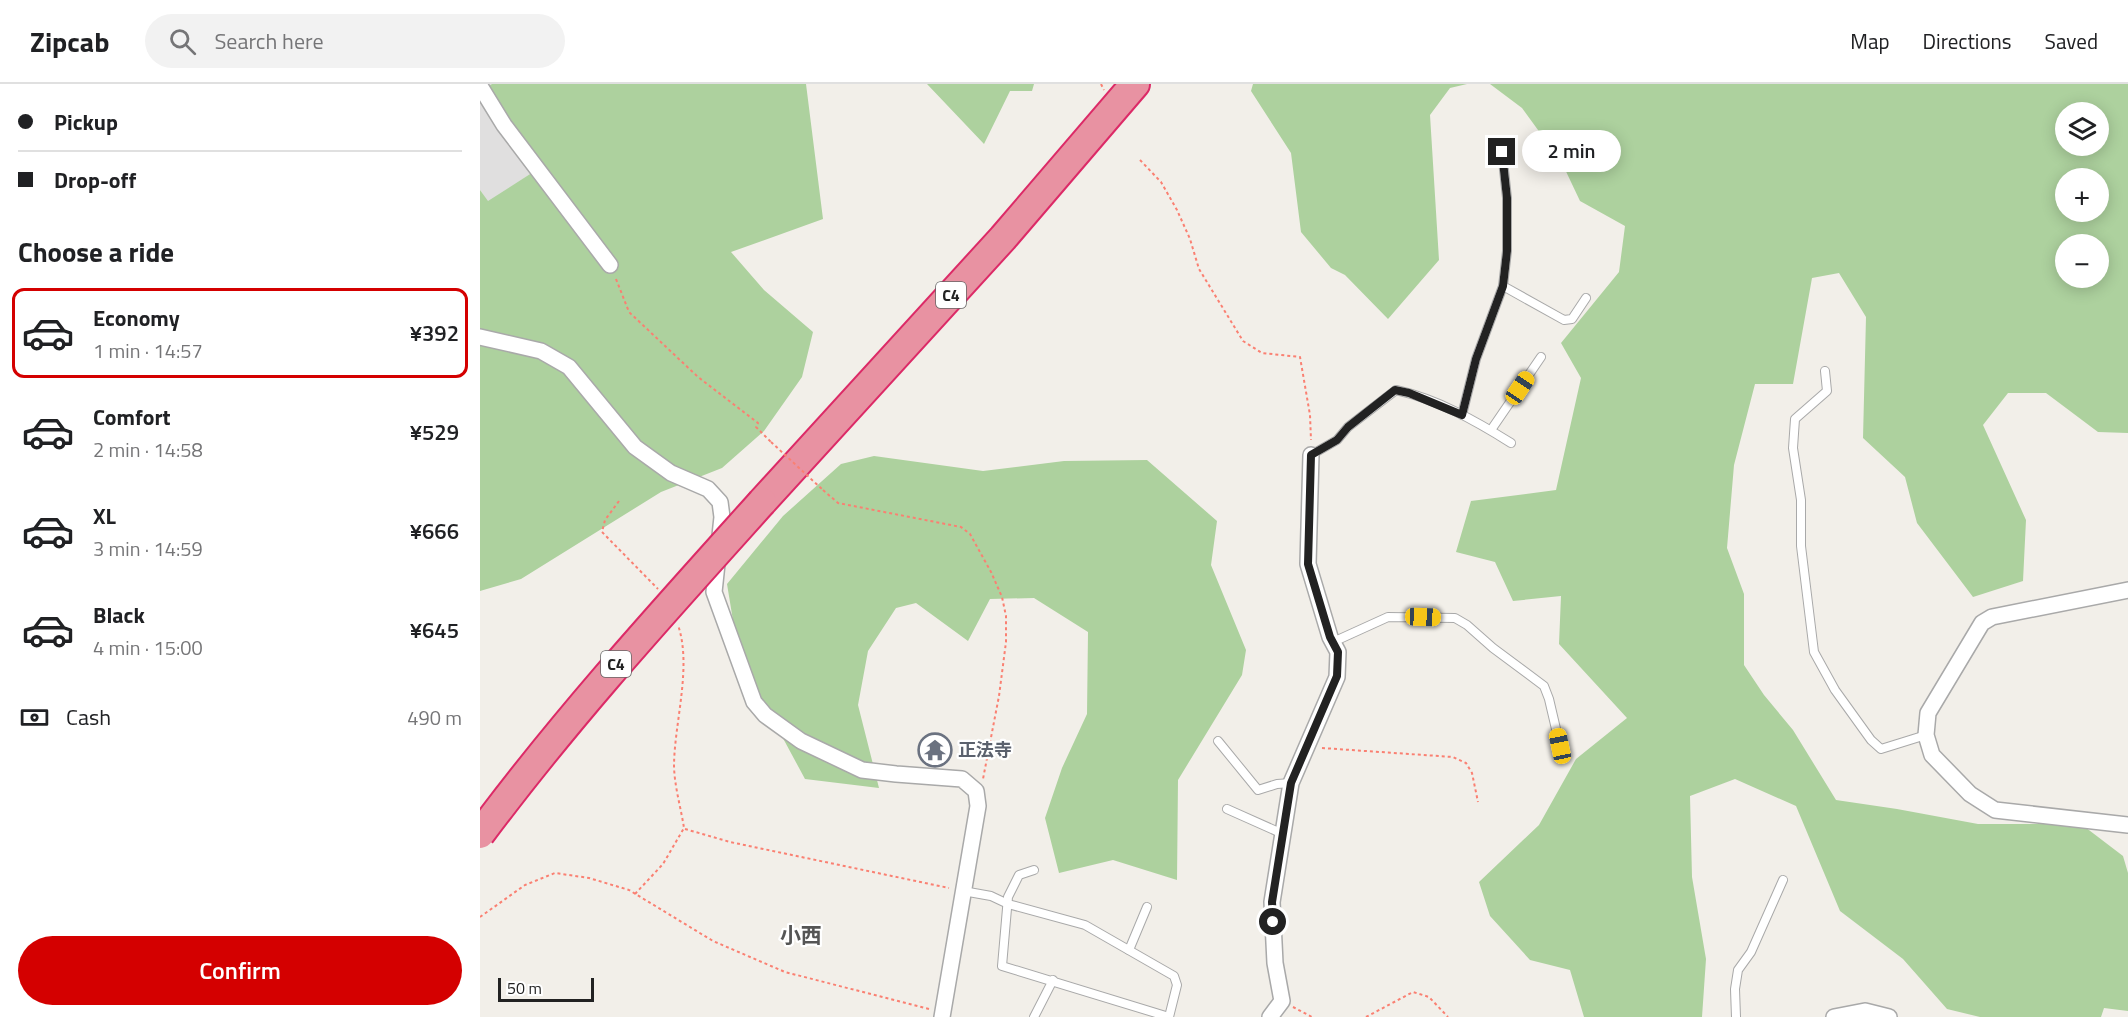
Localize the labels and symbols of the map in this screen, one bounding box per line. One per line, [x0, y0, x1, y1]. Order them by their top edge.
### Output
callout: 2 min [1523, 131, 1622, 173]
route end [1488, 138, 1515, 165]
road number: C4 [936, 282, 966, 308]
car [1502, 368, 1538, 408]
car [1405, 607, 1441, 627]
road number: C4 [601, 651, 631, 677]
car [1547, 727, 1573, 765]
temple icon: 正法寺 [917, 732, 953, 768]
place label: 正法寺 [958, 736, 1012, 763]
route start [1259, 908, 1286, 935]
district label: 小西 [780, 919, 822, 951]
scale bar [498, 975, 594, 1002]

